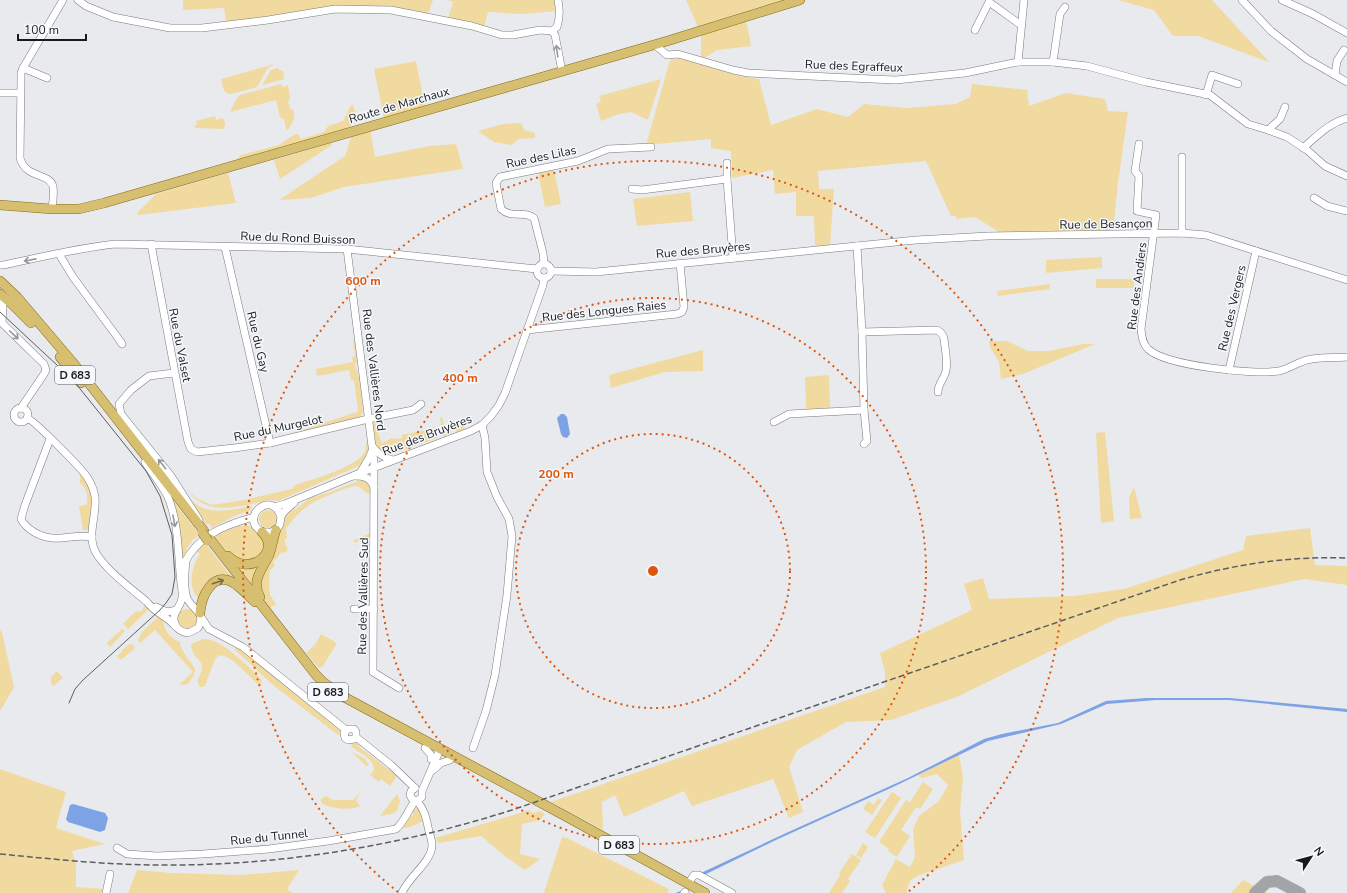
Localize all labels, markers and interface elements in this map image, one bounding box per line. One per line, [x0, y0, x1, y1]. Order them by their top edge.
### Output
scale bar [18, 16, 86, 42]
text: 100 m [24, 22, 59, 38]
one-way arrow [553, 45, 561, 58]
street label: Rue des Egraffeux [805, 56, 904, 76]
street label: Route de Marchaux [347, 83, 452, 127]
street label: Rue des Lilas [504, 142, 578, 172]
street label: Rue de Besançon [1059, 215, 1153, 233]
street label: Rue du Rond Buisson [240, 228, 356, 248]
street label: Rue des Bruyères [655, 238, 751, 262]
street label: Rue des Andiers [1124, 241, 1150, 331]
one-way arrow [23, 256, 36, 264]
street label: Rue des Vergers [1214, 263, 1250, 353]
text: 600 m [345, 273, 381, 289]
street label: Rue des Longues Raies [541, 297, 667, 325]
street label: Rue du Valset [165, 307, 195, 384]
street label: Rue des Vallières Nord [359, 308, 389, 432]
street label: Rue du Gay [243, 310, 273, 375]
one-way arrow [9, 330, 19, 339]
road number: D 683 [55, 366, 95, 384]
text: 400 m [442, 370, 478, 386]
street label: Rue du Murgelot [232, 411, 324, 445]
street label: Rue des Bruyères [380, 411, 474, 459]
one-way arrow [157, 459, 166, 470]
text: 200 m [538, 466, 574, 482]
one-way arrow [171, 514, 179, 527]
street label: Rue des Vallières Sud [354, 537, 372, 655]
centre of rings [646, 564, 660, 578]
one-way arrow [212, 578, 225, 585]
road number: D 683 [308, 683, 348, 701]
street label: Rue du Tunnel [230, 825, 309, 849]
road number: D 683 [599, 836, 639, 854]
north arrow [1291, 837, 1331, 877]
text: N [1310, 844, 1327, 859]

